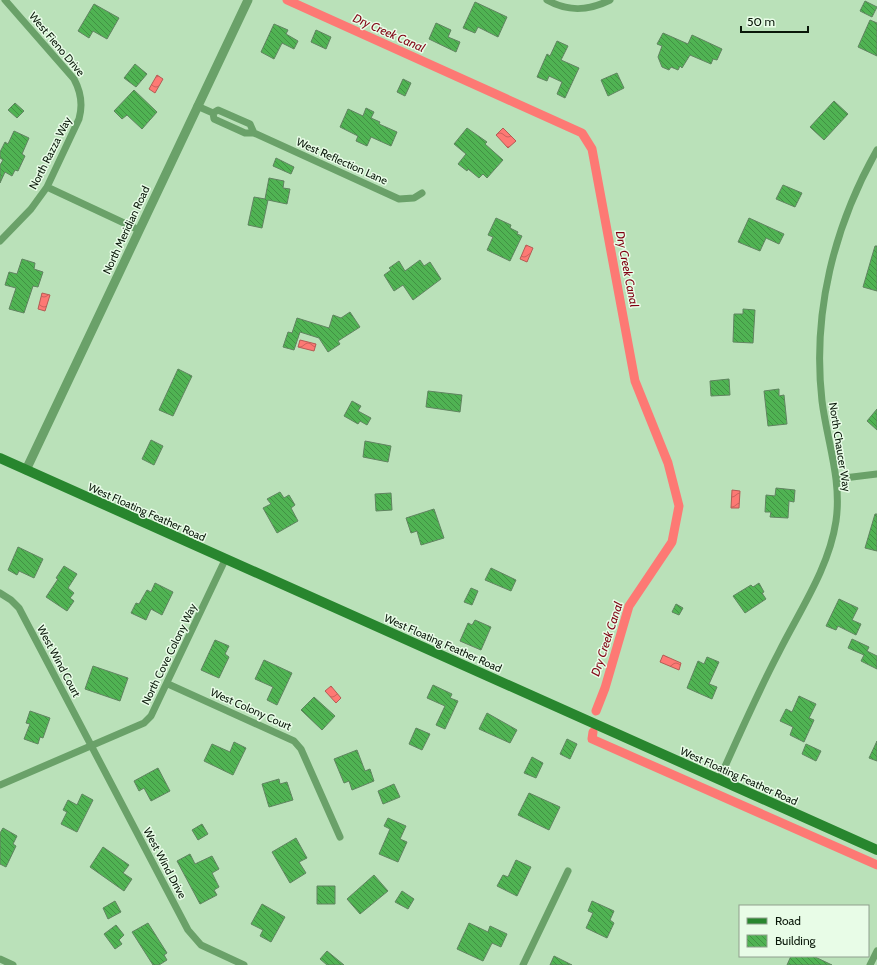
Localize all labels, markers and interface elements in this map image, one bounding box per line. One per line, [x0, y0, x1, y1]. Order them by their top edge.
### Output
scale bar [741, 8, 808, 34]
street label: West Fieno Drive [26, 9, 88, 79]
water label: Dry Creek Canal [351, 10, 428, 55]
text: 50 m [747, 14, 775, 29]
street label: North Razza Way [26, 114, 75, 192]
street label: West Reflection Lane [294, 135, 390, 188]
street label: North Meridian Road [99, 184, 153, 276]
water label: Dry Creek Canal [613, 230, 642, 308]
street label: North Chaucer Way [826, 401, 854, 493]
street label: West Floating Feather Road [86, 480, 208, 544]
water label: Dry Creek Canal [587, 600, 626, 678]
street label: North Cove Colony Way [138, 601, 200, 707]
street label: West Floating Feather Road [382, 611, 504, 675]
street label: West Wind Court [34, 623, 84, 700]
street label: West Colony Court [208, 685, 294, 733]
street label: West Floating Feather Road [678, 744, 800, 808]
street label: West Wind Drive [140, 825, 190, 901]
legend [739, 905, 869, 957]
text: Road [775, 913, 801, 928]
text: Building [775, 933, 817, 948]

